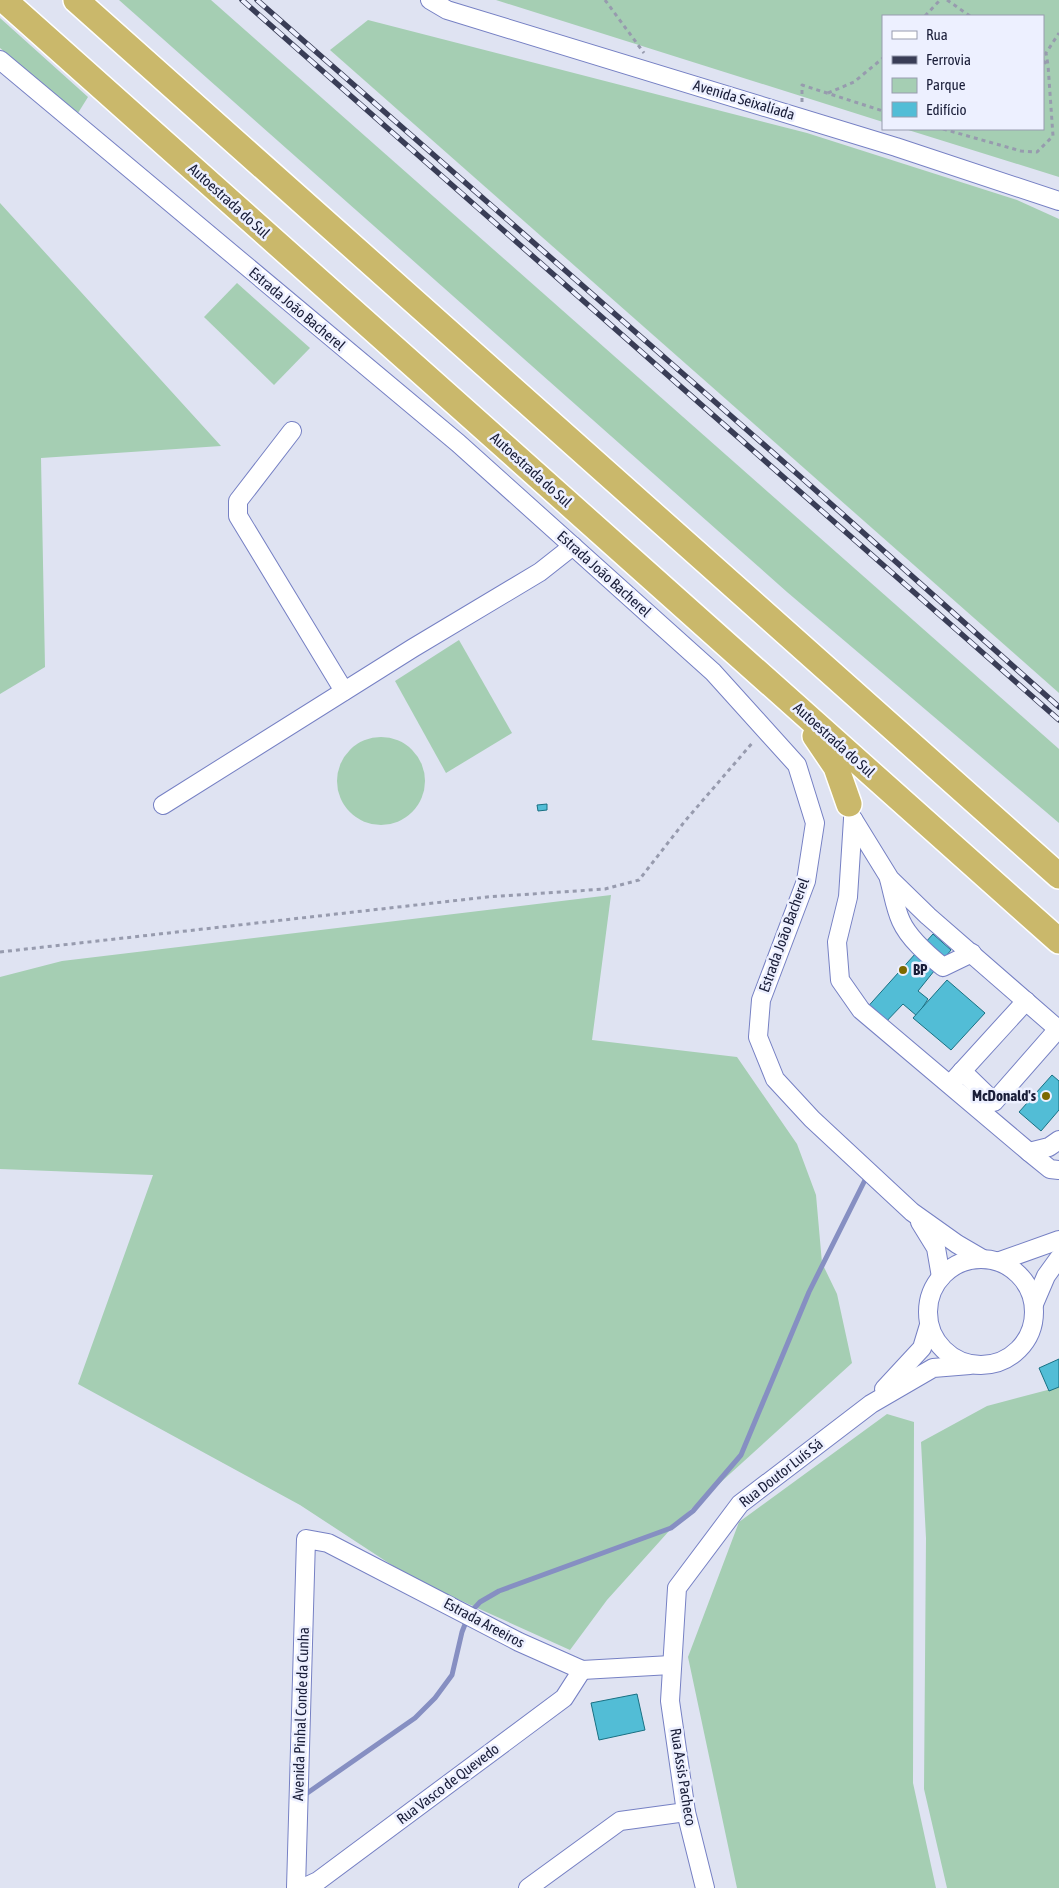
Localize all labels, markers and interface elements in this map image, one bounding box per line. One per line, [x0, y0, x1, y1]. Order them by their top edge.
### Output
legend [882, 15, 1044, 130]
text: Rua [926, 26, 948, 43]
text: Ferrovia [926, 51, 971, 68]
street label: Avenida Seixalíada [691, 76, 797, 123]
text: Parque [926, 76, 966, 93]
text: Edifício [926, 101, 967, 118]
street label: Autoestrada do Sul [185, 160, 273, 241]
street label: Estrada João Bacherel [246, 264, 349, 354]
street label: Autoestrada do Sul [487, 429, 575, 510]
street label: Estrada João Bacherel [554, 527, 655, 620]
street label: Autoestrada do Sul [790, 699, 878, 780]
street label: Estrada João Bacherel [755, 875, 812, 994]
place label: BP [913, 961, 928, 978]
marker: BP [897, 964, 909, 976]
place label: McDonald's [972, 1087, 1037, 1104]
marker: McDonald's [1040, 1090, 1052, 1102]
street label: Rua Doutor Luís Sá [736, 1435, 826, 1510]
street label: Estrada Areeiros [441, 1594, 527, 1651]
street label: Avenida Pinhal Conde da Cunha [289, 1627, 312, 1801]
street label: Rua Assis Pacheco [667, 1727, 700, 1827]
street label: Rua Vasco de Quevedo [393, 1740, 502, 1827]

